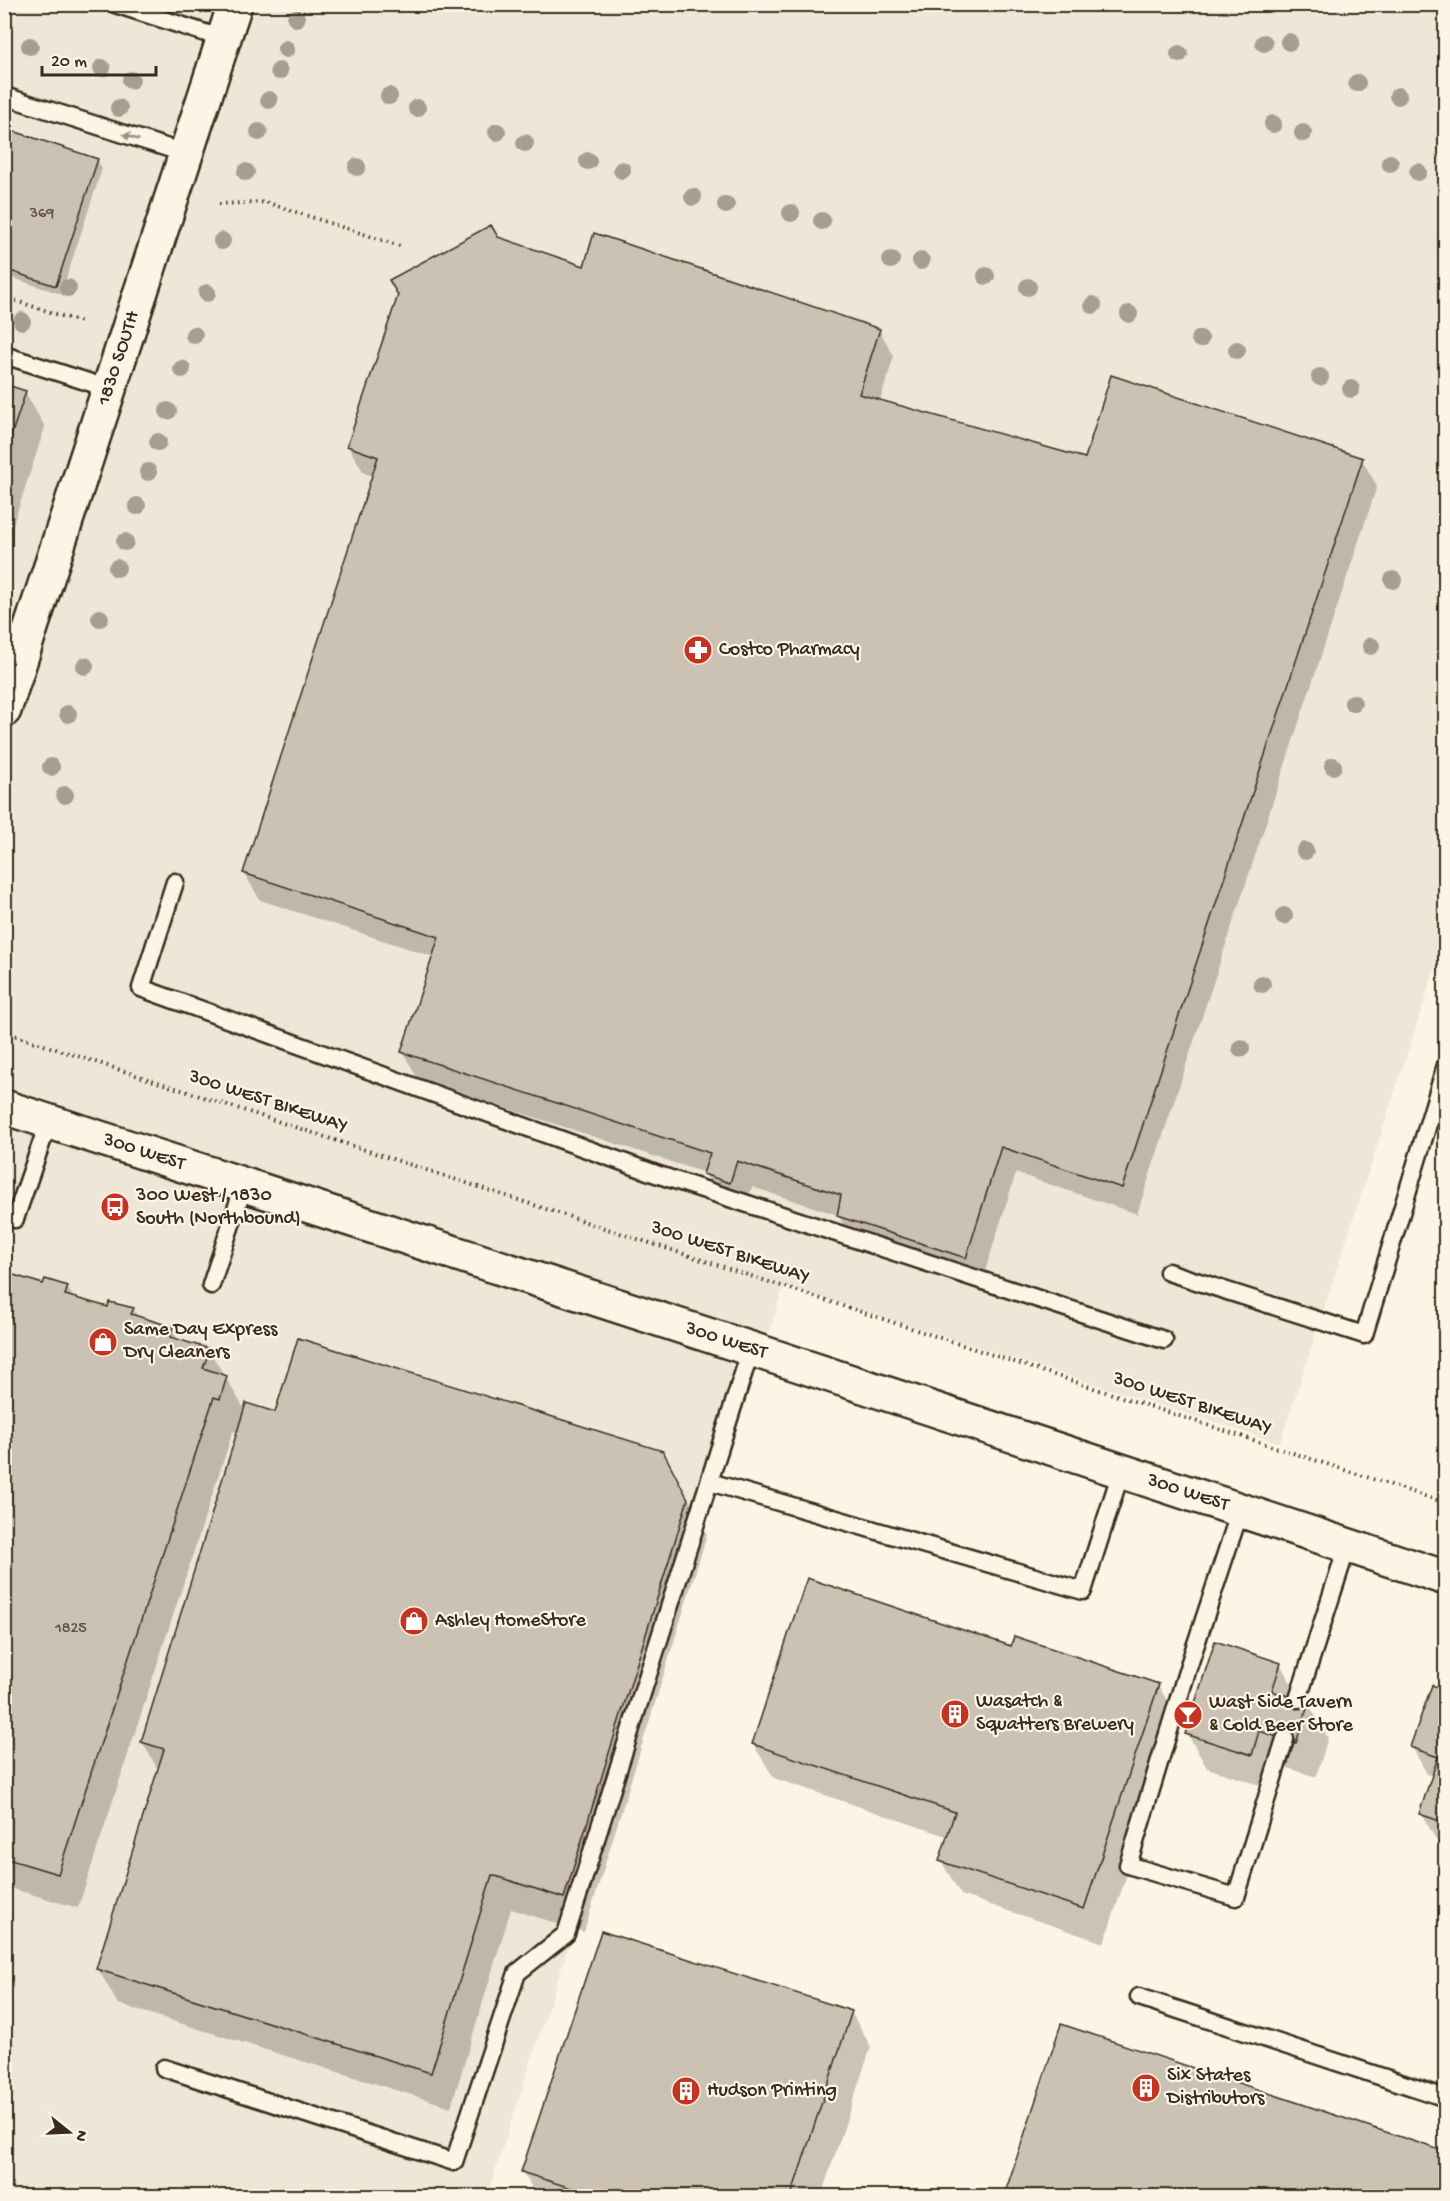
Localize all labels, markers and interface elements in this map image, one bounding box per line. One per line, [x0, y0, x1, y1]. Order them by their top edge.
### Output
scale bar [42, 39, 156, 77]
text: 20 m [51, 52, 87, 73]
one-way arrow [122, 131, 140, 141]
house number: 369 [29, 205, 54, 224]
street label: 1830 SOUTH [93, 308, 145, 409]
pharmacy icon: Costco Pharmacy [682, 634, 714, 666]
place label: Costco Pharmacy [719, 639, 860, 662]
street label: 300 WEST BIKEWAY [185, 1065, 350, 1139]
street label: 300 WEST [99, 1128, 189, 1177]
place label: 300 West / 1830 South (Northbound) [135, 1185, 301, 1231]
bus stop icon: 300 West / 1830 South (Northbound) [99, 1191, 131, 1223]
street label: 300 WEST BIKEWAY [647, 1216, 812, 1290]
street label: 300 WEST [681, 1317, 771, 1365]
place label: Same Day Express Dry Cleaners [122, 1319, 278, 1365]
shop icon: Same Day Express Dry Cleaners [87, 1326, 119, 1358]
street label: 300 WEST BIKEWAY [1109, 1367, 1274, 1441]
street label: 300 WEST [1143, 1468, 1233, 1517]
shop icon: Ashley HomeStore [398, 1605, 430, 1637]
place label: Ashley HomeStore [435, 1610, 586, 1633]
house number: 1825 [54, 1620, 87, 1639]
place label: Wasatch & Squatters Brewery [976, 1691, 1134, 1737]
place label: Wast Side Tavern & Cold Beer Store [1209, 1692, 1354, 1738]
building icon: Wasatch & Squatters Brewery [939, 1698, 971, 1730]
bar icon: Wast Side Tavern & Cold Beer Store [1172, 1699, 1204, 1731]
place label: Six States Distributors [1165, 2065, 1265, 2111]
building icon: Six States Distributors [1130, 2072, 1162, 2104]
building icon: Hudson Printing [670, 2075, 702, 2107]
place label: Hudson Printing [707, 2080, 837, 2103]
north arrow [39, 2102, 99, 2162]
text: N [69, 2128, 91, 2144]

